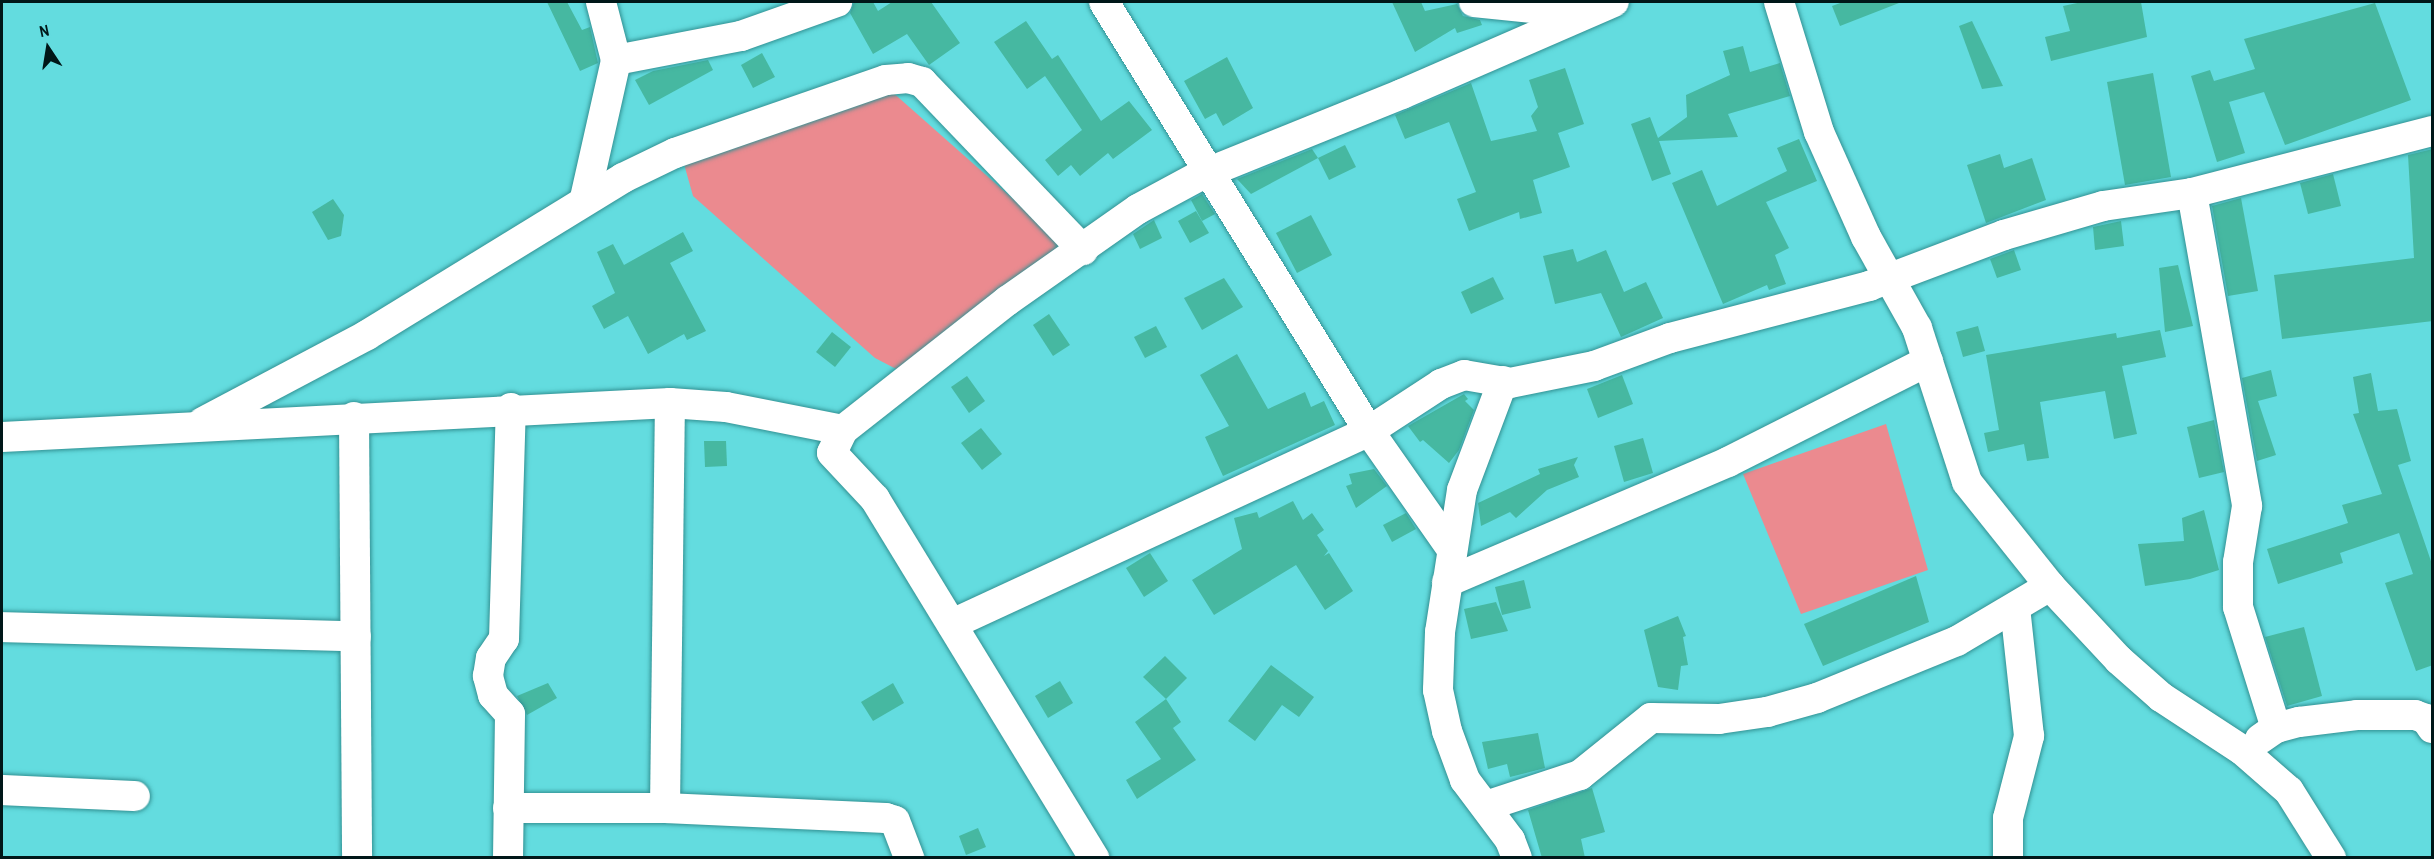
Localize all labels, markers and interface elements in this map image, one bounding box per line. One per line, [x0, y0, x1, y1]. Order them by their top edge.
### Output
north arrow [18, 18, 78, 78]
text: N [37, 19, 51, 42]

